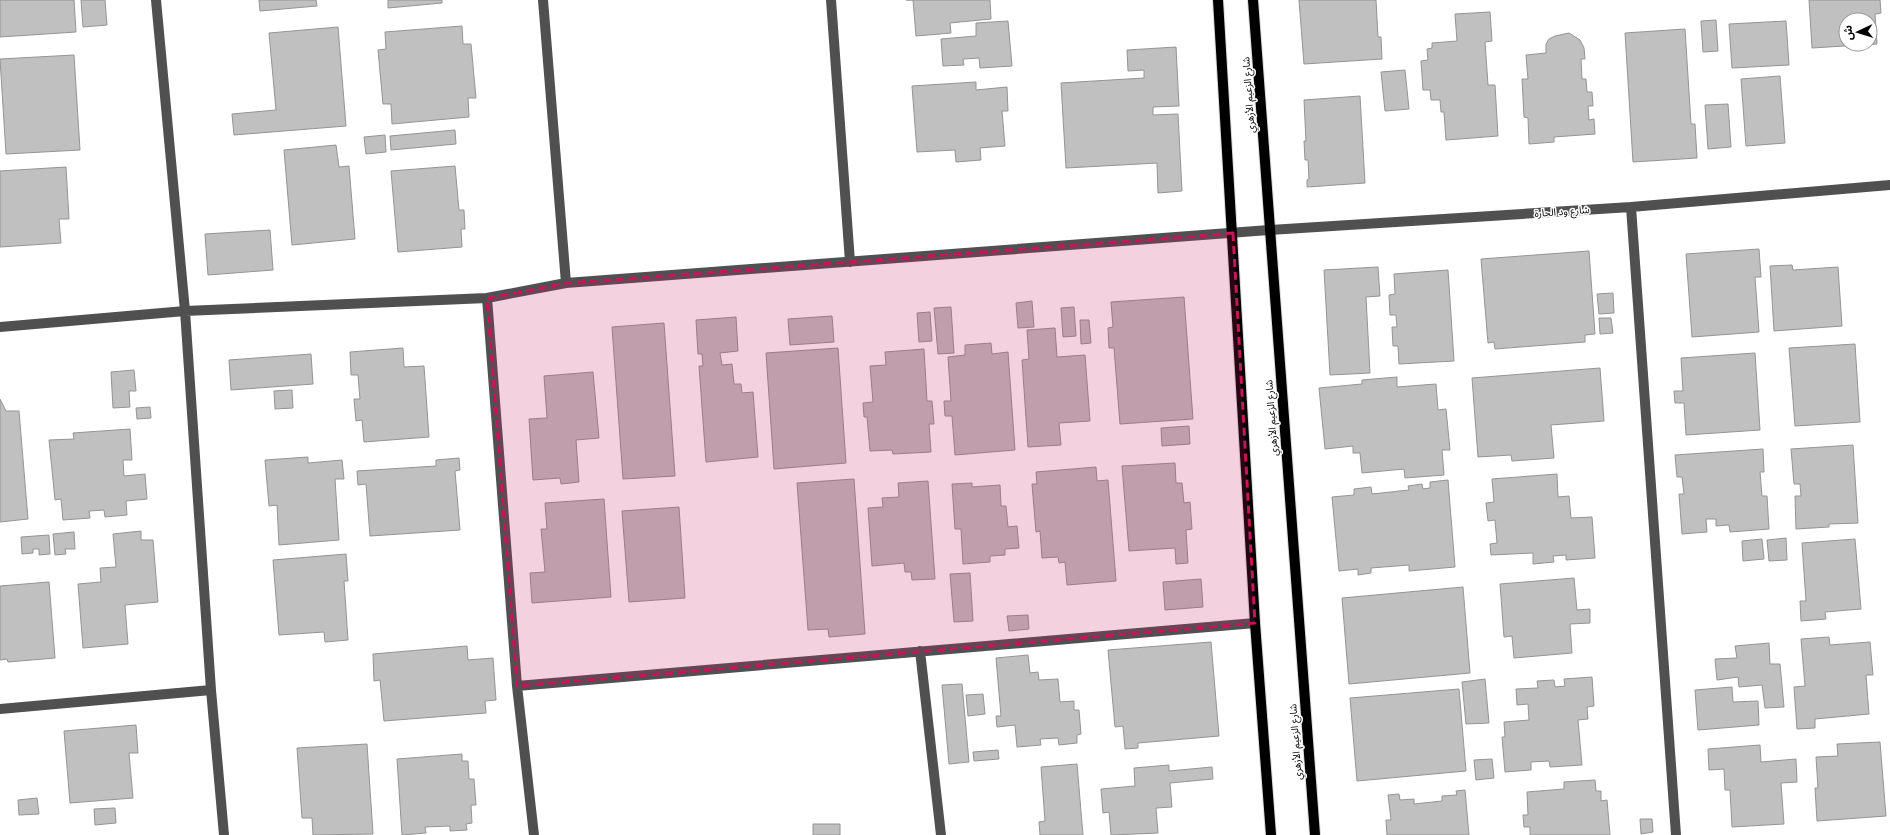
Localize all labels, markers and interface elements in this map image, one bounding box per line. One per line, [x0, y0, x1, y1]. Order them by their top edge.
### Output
north arrow [1838, 12, 1878, 52]
text: ش [1842, 25, 1856, 41]
street label: شارع الزعيم الأزهري [1240, 56, 1259, 133]
street label: شارع ود الحارة [1534, 204, 1590, 221]
street label: شارع الزعيم الأزهري [1263, 379, 1282, 456]
street label: شارع الزعيم الأزهري [1287, 703, 1306, 780]

